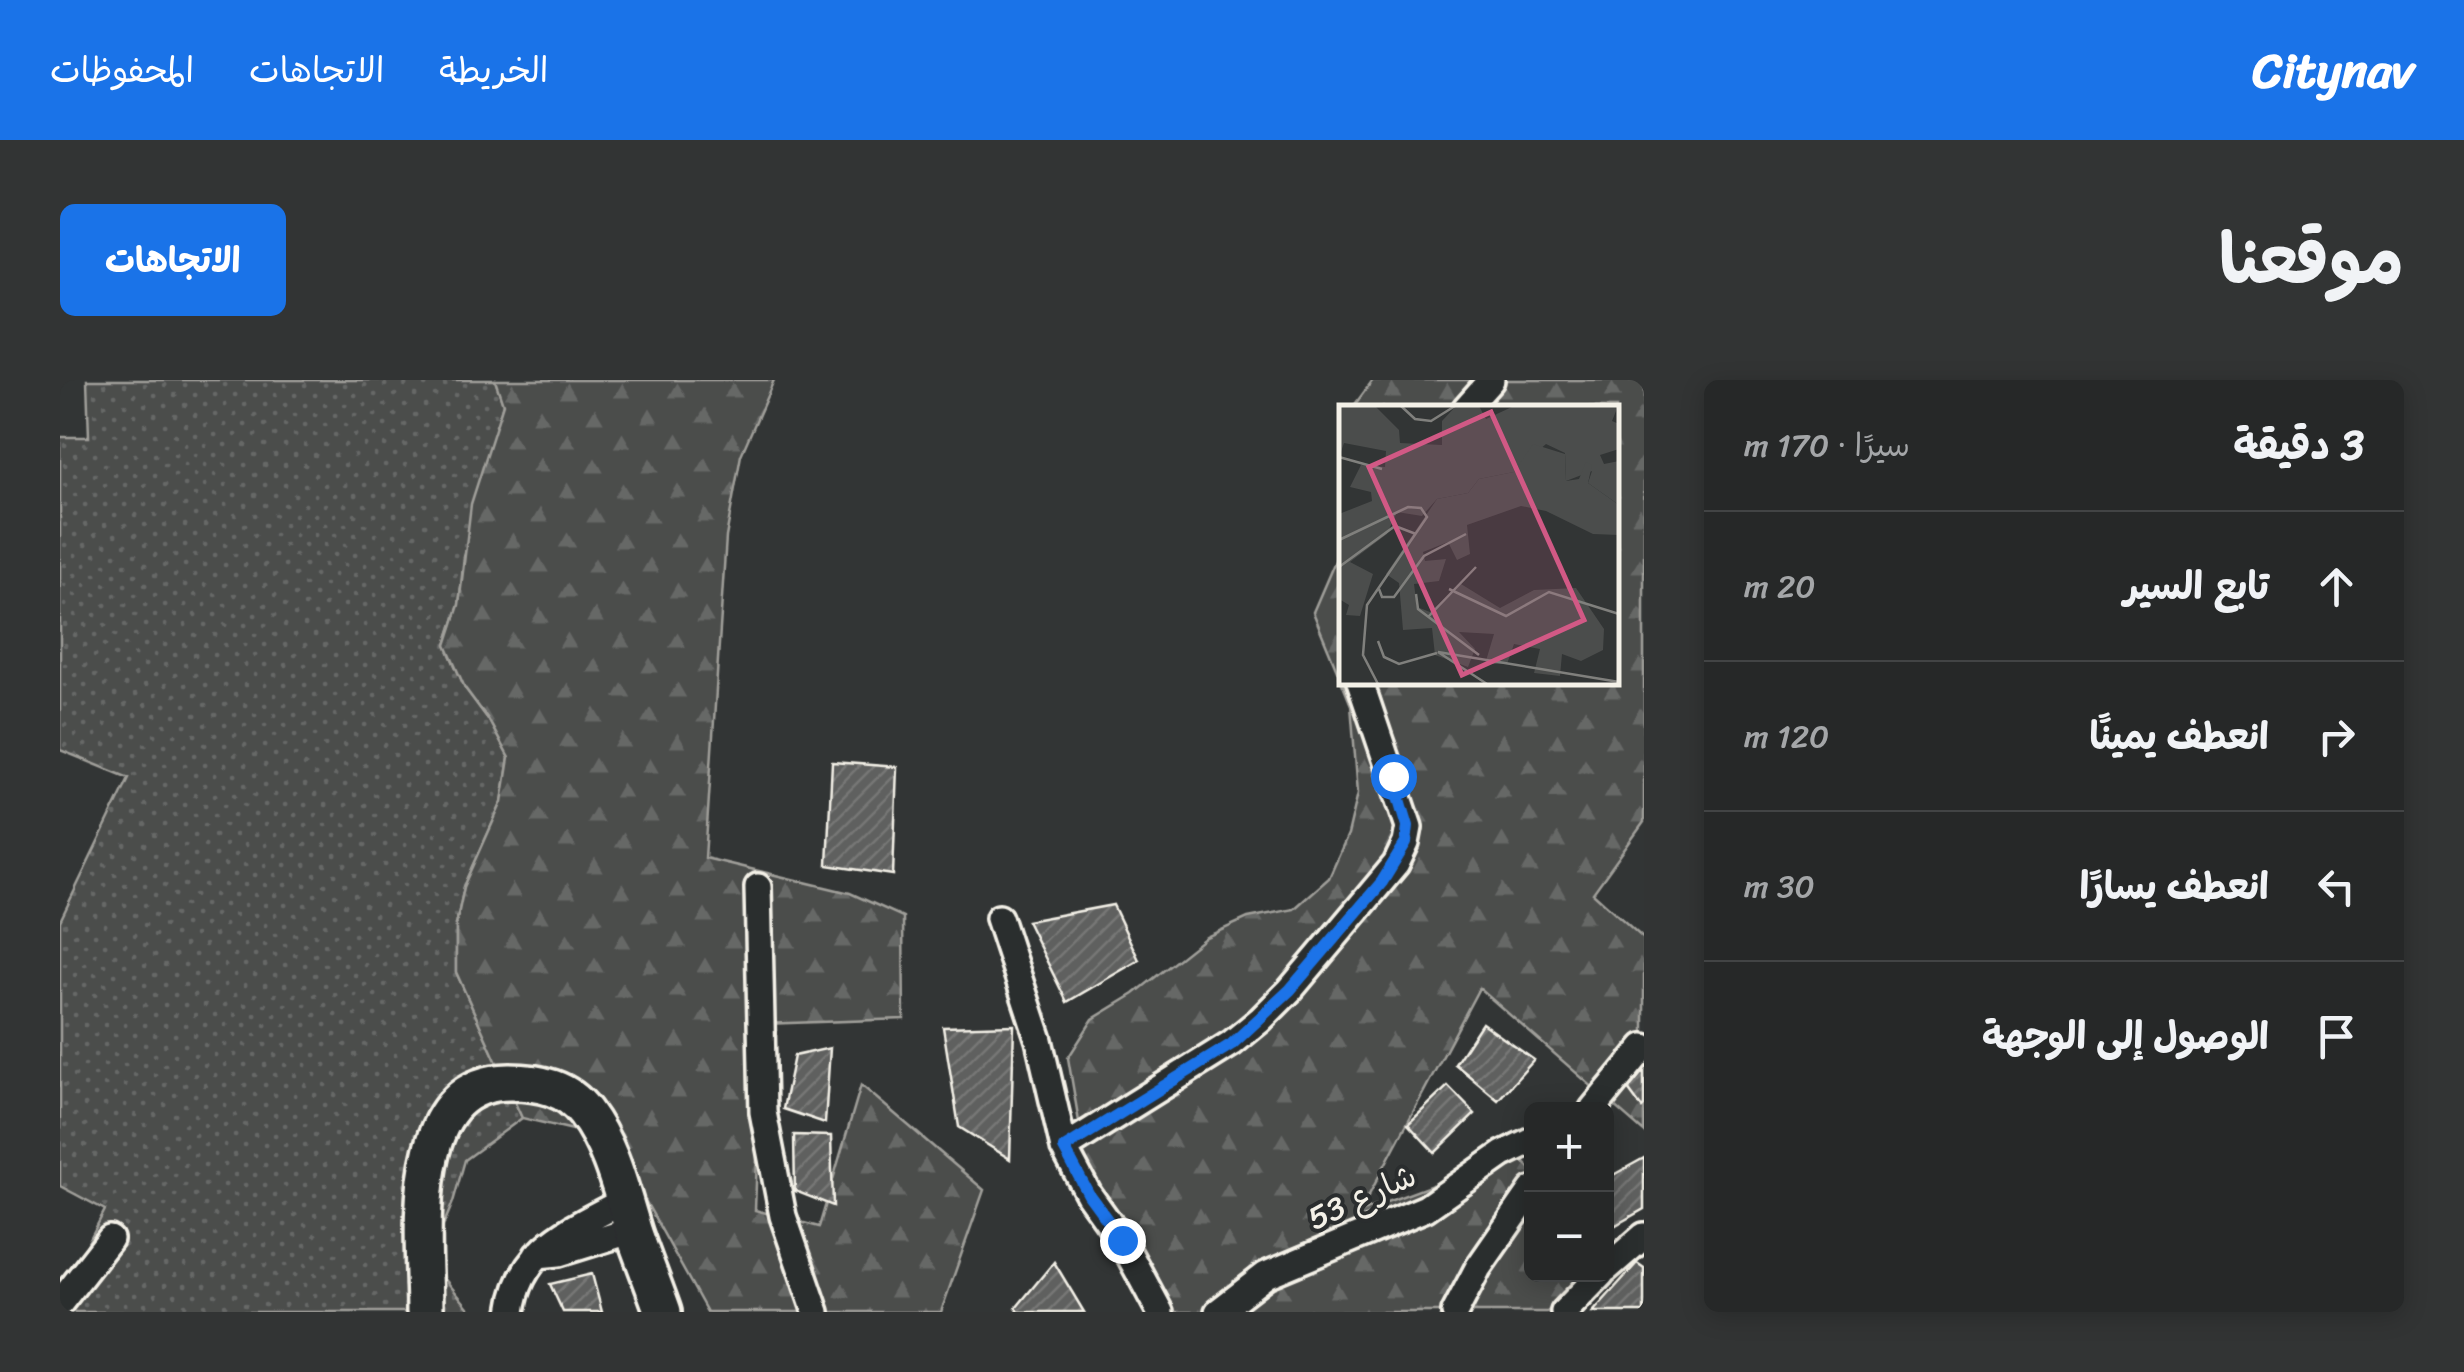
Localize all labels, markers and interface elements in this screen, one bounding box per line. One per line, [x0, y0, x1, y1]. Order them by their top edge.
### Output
text: Citynav [2252, 28, 2414, 113]
text: المحفوظات [50, 39, 194, 101]
text: الاتجاهات [249, 39, 384, 101]
text: الخريطة [439, 39, 548, 101]
text: موقعنا [2219, 198, 2404, 322]
button: الاتجاهات [60, 204, 286, 316]
inset map [1339, 405, 1619, 685]
text: 3 دقيقة [2233, 408, 2364, 482]
text: سيرًا · 170 m [1744, 417, 1910, 474]
text: تابع السير [2124, 553, 2269, 620]
text: 20 m [1744, 558, 1816, 615]
icon: ahead [2309, 559, 2364, 614]
text: انعطف يمينًا [2089, 703, 2269, 770]
text: 120 m [1744, 708, 1829, 765]
icon: right [2309, 709, 2364, 764]
route start [1371, 754, 1417, 800]
text: انعطف يسارًا [2080, 853, 2269, 920]
text: 30 m [1744, 858, 1815, 915]
icon: left [2309, 859, 2364, 914]
text: الوصول إلى الوجهة [1982, 1003, 2269, 1070]
icon: arrive [2309, 1009, 2364, 1064]
map controls [1524, 1102, 1614, 1282]
button: + [1524, 1102, 1614, 1192]
street label: شارع 53 [1298, 1148, 1426, 1246]
button: − [1524, 1192, 1614, 1282]
route end [1100, 1218, 1146, 1264]

